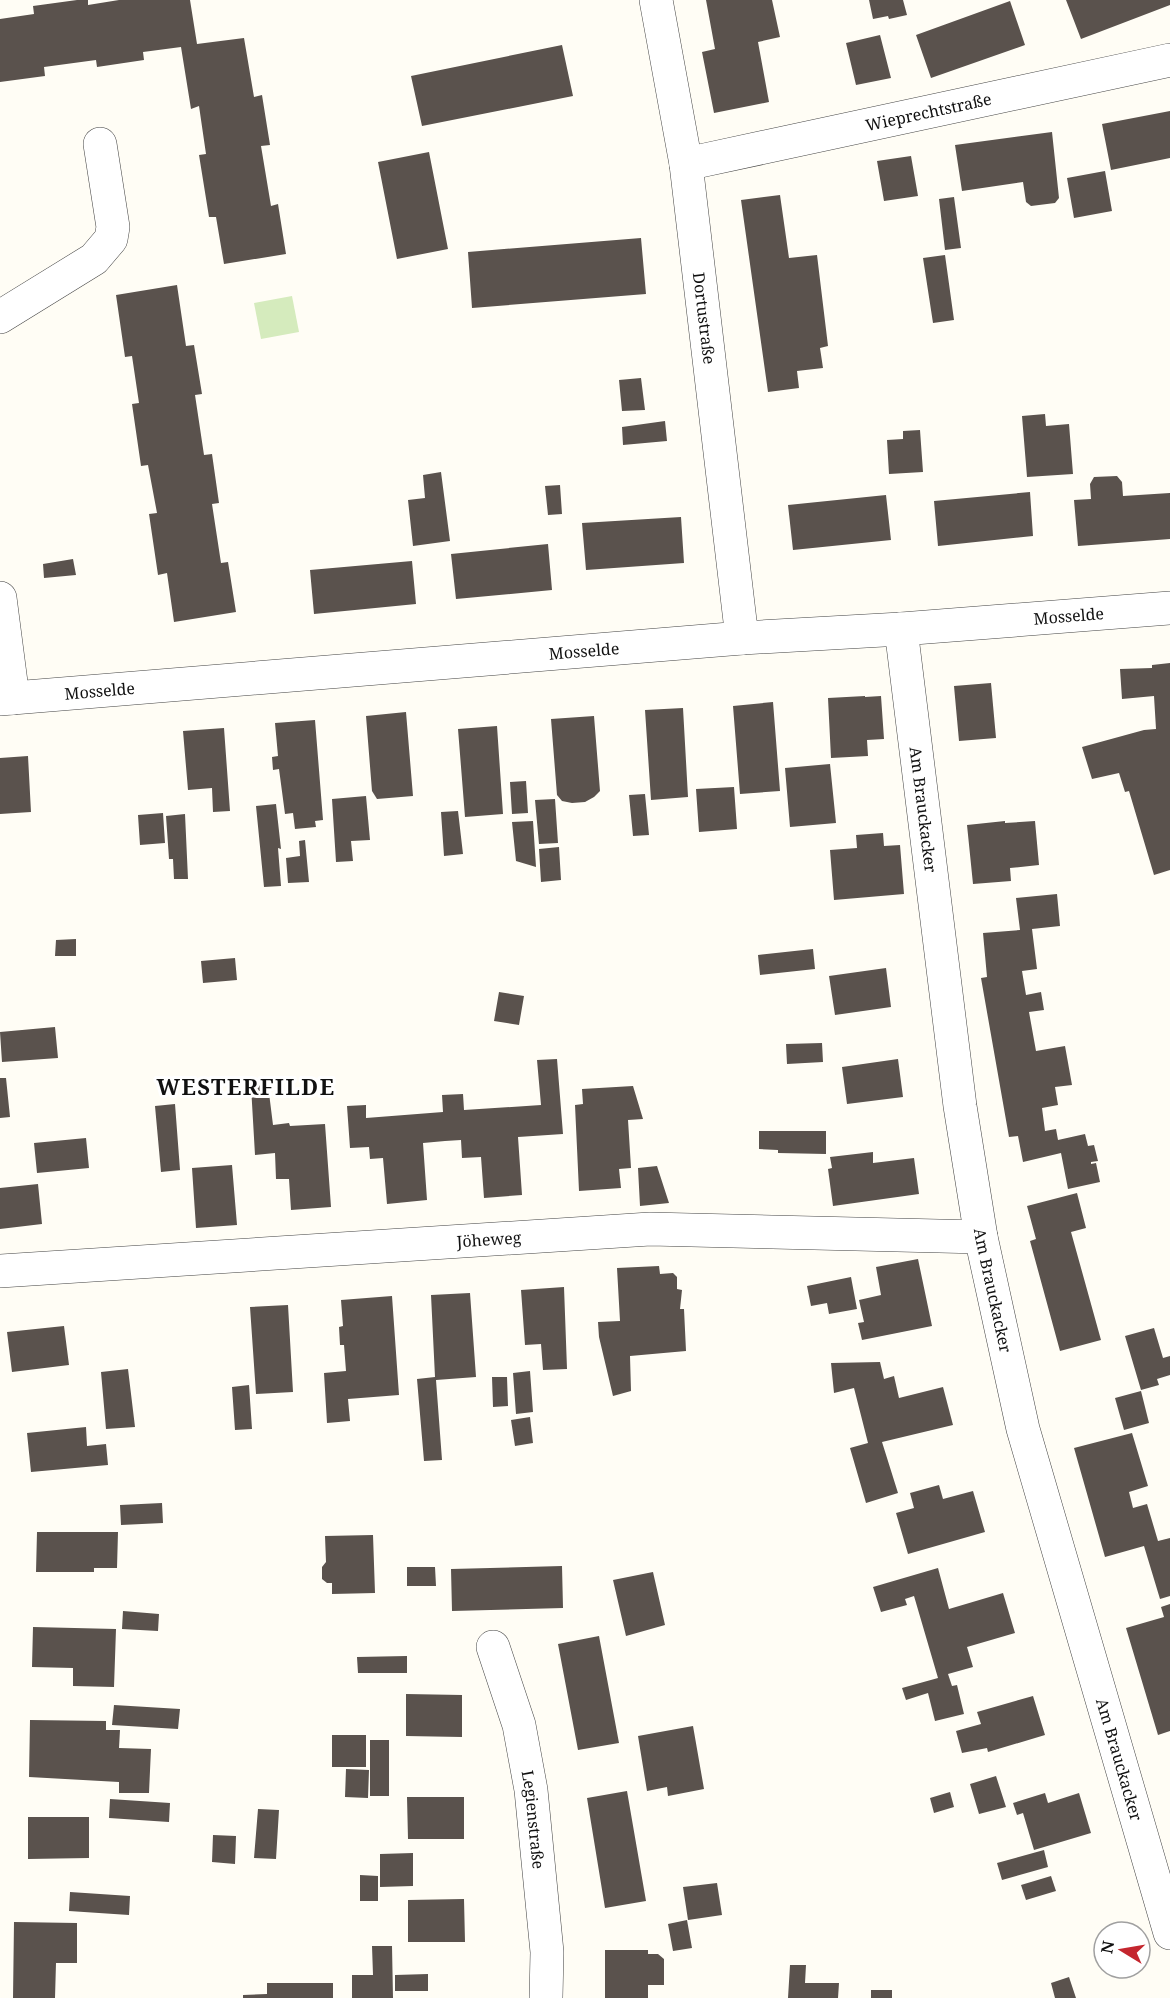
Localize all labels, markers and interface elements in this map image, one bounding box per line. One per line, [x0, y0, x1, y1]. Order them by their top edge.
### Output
street label: Wieprechtstraße [864, 88, 993, 136]
street label: Dortustraße [688, 271, 721, 365]
street label: Mosselde [1033, 602, 1105, 630]
street label: Mosselde [548, 637, 620, 665]
street label: Mosselde [64, 677, 136, 705]
street label: Am Brauckacker [905, 745, 942, 874]
district label: WESTERFILDE [156, 1071, 336, 1101]
street label: Jöheweg [455, 1226, 522, 1253]
street label: Am Brauckacker [969, 1227, 1017, 1355]
street label: Am Brauckacker [1091, 1695, 1148, 1824]
street label: Legienstraße [517, 1768, 550, 1870]
north arrow [1092, 1920, 1152, 1980]
text: N [1095, 1938, 1119, 1955]

